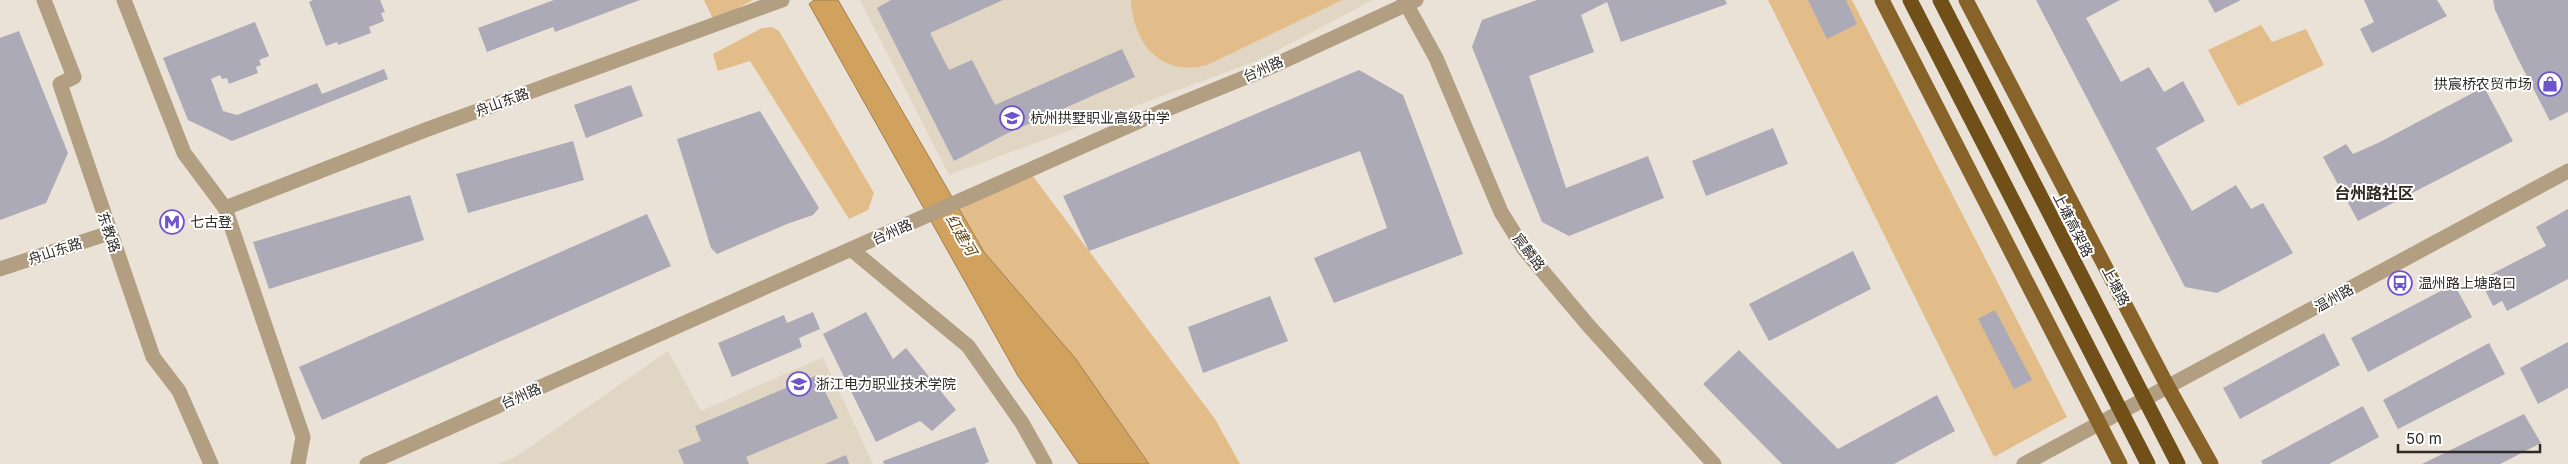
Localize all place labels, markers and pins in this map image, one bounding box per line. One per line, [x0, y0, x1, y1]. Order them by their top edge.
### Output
shop icon: 拱宸桥农贸市场 [2537, 71, 2563, 97]
place label: 拱宸桥农贸市场 [2434, 75, 2532, 92]
school or university icon: 杭州拱墅职业高级中学 [999, 105, 1025, 131]
place label: 杭州拱墅职业高级中学 [1030, 109, 1170, 126]
metro station icon: 七古登 [159, 209, 185, 235]
place label: 七古登 [190, 213, 232, 230]
bus stop icon: 温州路上塘路口 [2387, 270, 2413, 296]
place label: 温州路上塘路口 [2418, 274, 2516, 291]
school or university icon: 浙江电力职业技术学院 [786, 371, 812, 397]
place label: 浙江电力职业技术学院 [816, 375, 956, 392]

